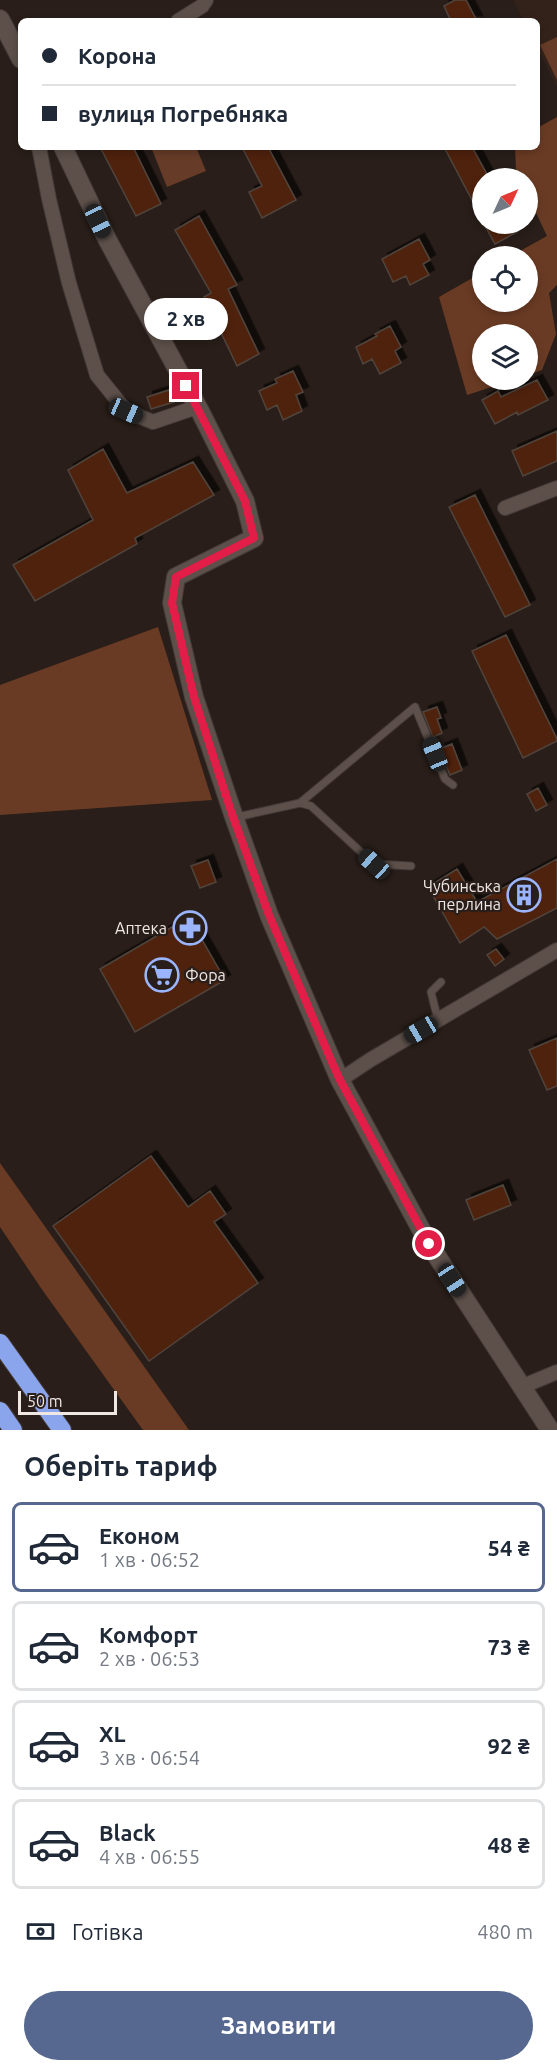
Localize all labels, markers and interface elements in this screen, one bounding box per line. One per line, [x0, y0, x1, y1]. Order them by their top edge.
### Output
text: Корона [78, 43, 157, 68]
text: вулиця Погребняка [78, 101, 288, 126]
north arrow [472, 168, 538, 234]
map controls [472, 168, 538, 390]
car [82, 201, 114, 241]
button: locate [472, 246, 538, 312]
callout: 2 хв [144, 299, 228, 341]
text: 2 хв [167, 307, 205, 330]
button: layers [472, 324, 538, 390]
route end [172, 372, 199, 399]
car [106, 395, 146, 427]
car [420, 734, 450, 774]
car [355, 845, 393, 883]
place label: Чубинська перлина [423, 877, 501, 913]
building icon: Чубинська перлина [506, 877, 542, 913]
pharmacy icon: Аптека [172, 910, 208, 946]
place label: Аптека [115, 919, 167, 937]
supermarket icon: Фора [144, 957, 180, 993]
place label: Фора [185, 966, 226, 984]
car [401, 1013, 441, 1047]
route start [415, 1230, 442, 1257]
car [435, 1260, 469, 1300]
scale bar [18, 1388, 117, 1416]
text: 50 m [27, 1392, 63, 1410]
text: Оберіть тариф [24, 1451, 218, 1481]
icon: car [27, 1520, 81, 1574]
text: Економ [99, 1523, 180, 1548]
text: 54 ₴ [488, 1535, 530, 1560]
text: 1 хв · 06:52 [99, 1548, 200, 1571]
icon: car [27, 1619, 81, 1673]
text: Комфорт [99, 1622, 198, 1647]
text: 73 ₴ [488, 1634, 530, 1659]
text: 2 хв · 06:53 [99, 1647, 200, 1670]
icon: car [27, 1718, 81, 1772]
text: XL [99, 1721, 126, 1746]
text: 92 ₴ [488, 1733, 530, 1758]
text: 3 хв · 06:54 [99, 1746, 200, 1769]
icon: car [27, 1817, 81, 1871]
text: Black [99, 1820, 156, 1845]
text: 48 ₴ [488, 1832, 530, 1857]
text: 4 хв · 06:55 [99, 1845, 200, 1868]
icon: cash [24, 1915, 57, 1948]
text: Готівка [72, 1919, 143, 1944]
text: 480 m [477, 1920, 533, 1943]
button: Замовити [24, 1991, 533, 2060]

